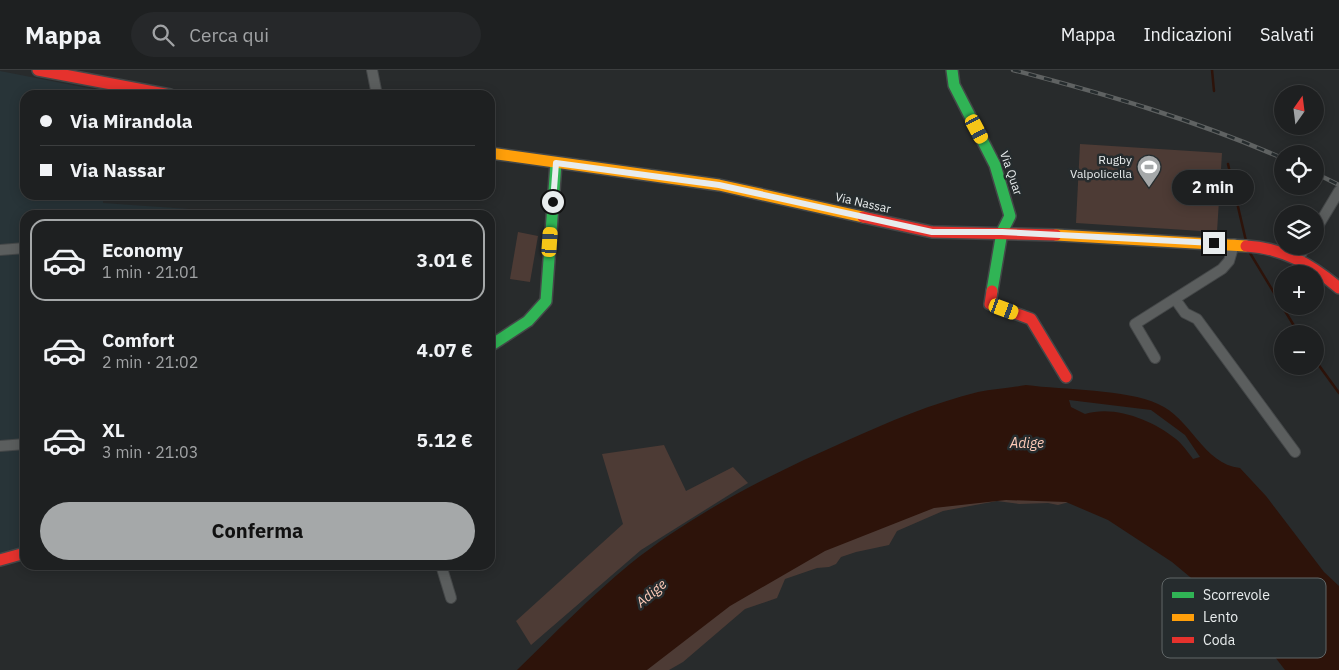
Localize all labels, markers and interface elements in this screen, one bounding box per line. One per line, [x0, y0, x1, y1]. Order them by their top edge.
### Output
search box [131, 12, 481, 57]
text: Mappa [25, 19, 101, 51]
icon: search [149, 21, 177, 49]
text: Cerca qui [189, 23, 269, 47]
text: Mappa [1061, 23, 1115, 46]
text: Indicazioni [1143, 23, 1232, 46]
text: Salvati [1260, 23, 1314, 46]
north arrow [1274, 85, 1324, 135]
map controls [1274, 85, 1324, 375]
text: Via Mirandola [70, 109, 192, 133]
car [963, 112, 990, 146]
button: locate [1274, 145, 1324, 195]
street label: Via Quar [997, 149, 1026, 197]
place label: Rugby Valpolicella [1070, 152, 1133, 181]
sports icon: Rugby Valpolicella [1136, 154, 1162, 188]
text: Via Nassar [70, 158, 165, 182]
callout: 2 min [1173, 170, 1255, 206]
text: 2 min [1192, 177, 1234, 197]
street label: Via Nassar [834, 189, 893, 216]
route start [542, 191, 564, 213]
button: layers [1274, 205, 1324, 255]
car [541, 227, 558, 257]
route end [1203, 232, 1225, 254]
icon: car [42, 238, 87, 283]
text: Economy [102, 238, 183, 262]
text: 3.01 € [417, 248, 473, 272]
text: 1 min · 21:01 [102, 262, 198, 282]
button: + [1274, 265, 1324, 315]
car [987, 297, 1020, 321]
button: − [1274, 325, 1324, 375]
icon: car [42, 328, 87, 373]
text: Comfort [102, 328, 175, 352]
text: 4.07 € [417, 338, 473, 362]
text: 2 min · 21:02 [102, 352, 198, 372]
icon: car [42, 418, 87, 463]
text: XL [102, 418, 125, 442]
text: 5.12 € [417, 428, 473, 452]
water label: Adige [1009, 434, 1044, 452]
text: 3 min · 21:03 [102, 442, 198, 462]
button: Conferma [40, 502, 475, 560]
water label: Adige [631, 575, 670, 612]
legend [1162, 578, 1326, 658]
text: Scorrevole [1203, 586, 1270, 604]
text: Lento [1203, 608, 1238, 626]
text: Coda [1203, 631, 1236, 649]

